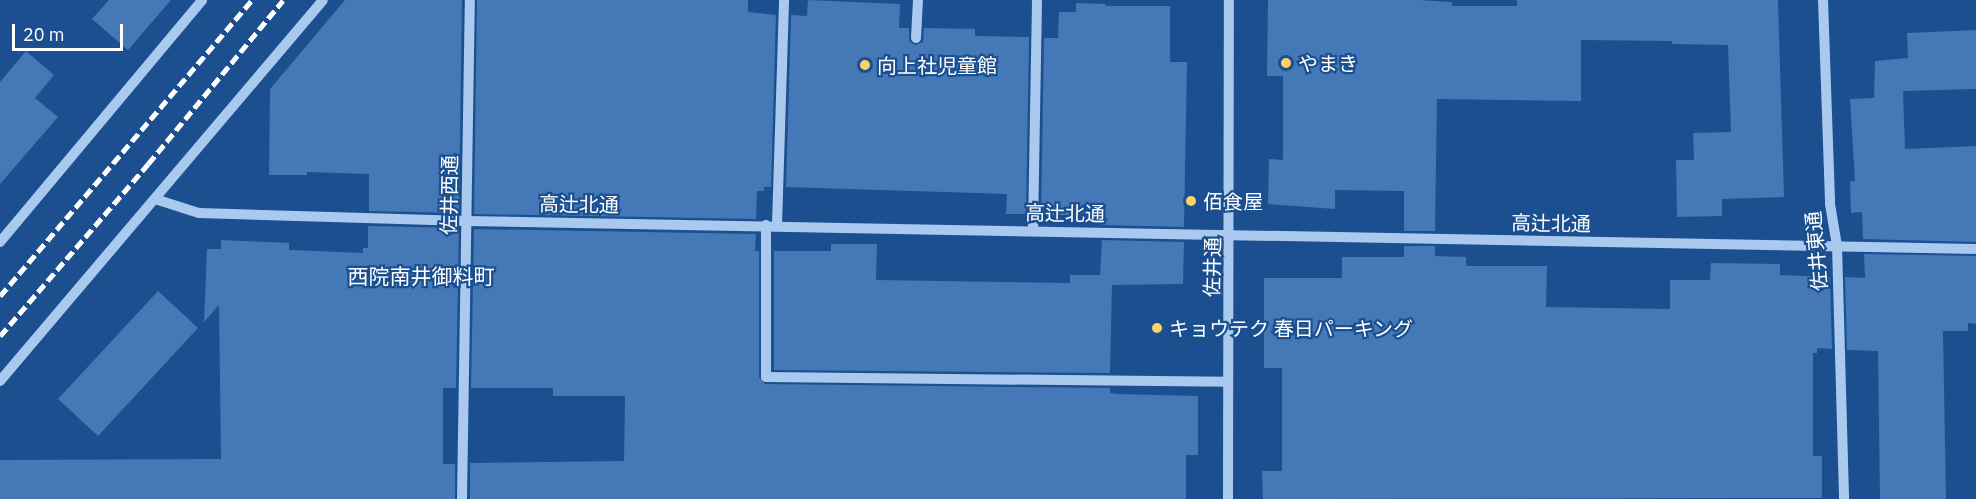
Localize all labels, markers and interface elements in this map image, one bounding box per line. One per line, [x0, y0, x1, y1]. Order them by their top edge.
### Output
scale bar [15, 12, 126, 50]
text: 20 m [23, 23, 65, 46]
place label: やまき [1298, 51, 1358, 75]
place label: 向上社児童館 [877, 53, 997, 77]
marker: やまき [1279, 56, 1293, 70]
marker: 向上社児童館 [858, 58, 872, 72]
street label: 佐井西通 [436, 155, 462, 235]
place label: 佰食屋 [1203, 189, 1263, 213]
street label: 高辻北通 [539, 191, 619, 217]
marker: 佰食屋 [1184, 194, 1198, 208]
street label: 高辻北通 [1025, 200, 1105, 226]
street label: 高辻北通 [1511, 210, 1591, 236]
street label: 佐井東通 [1801, 210, 1831, 292]
street label: 佐井通 [1199, 237, 1225, 297]
district label: 西院南井御料町 [348, 263, 494, 289]
place label: キョウテク 春日パーキング [1169, 316, 1414, 340]
marker: キョウテク 春日パーキング [1150, 321, 1164, 335]

